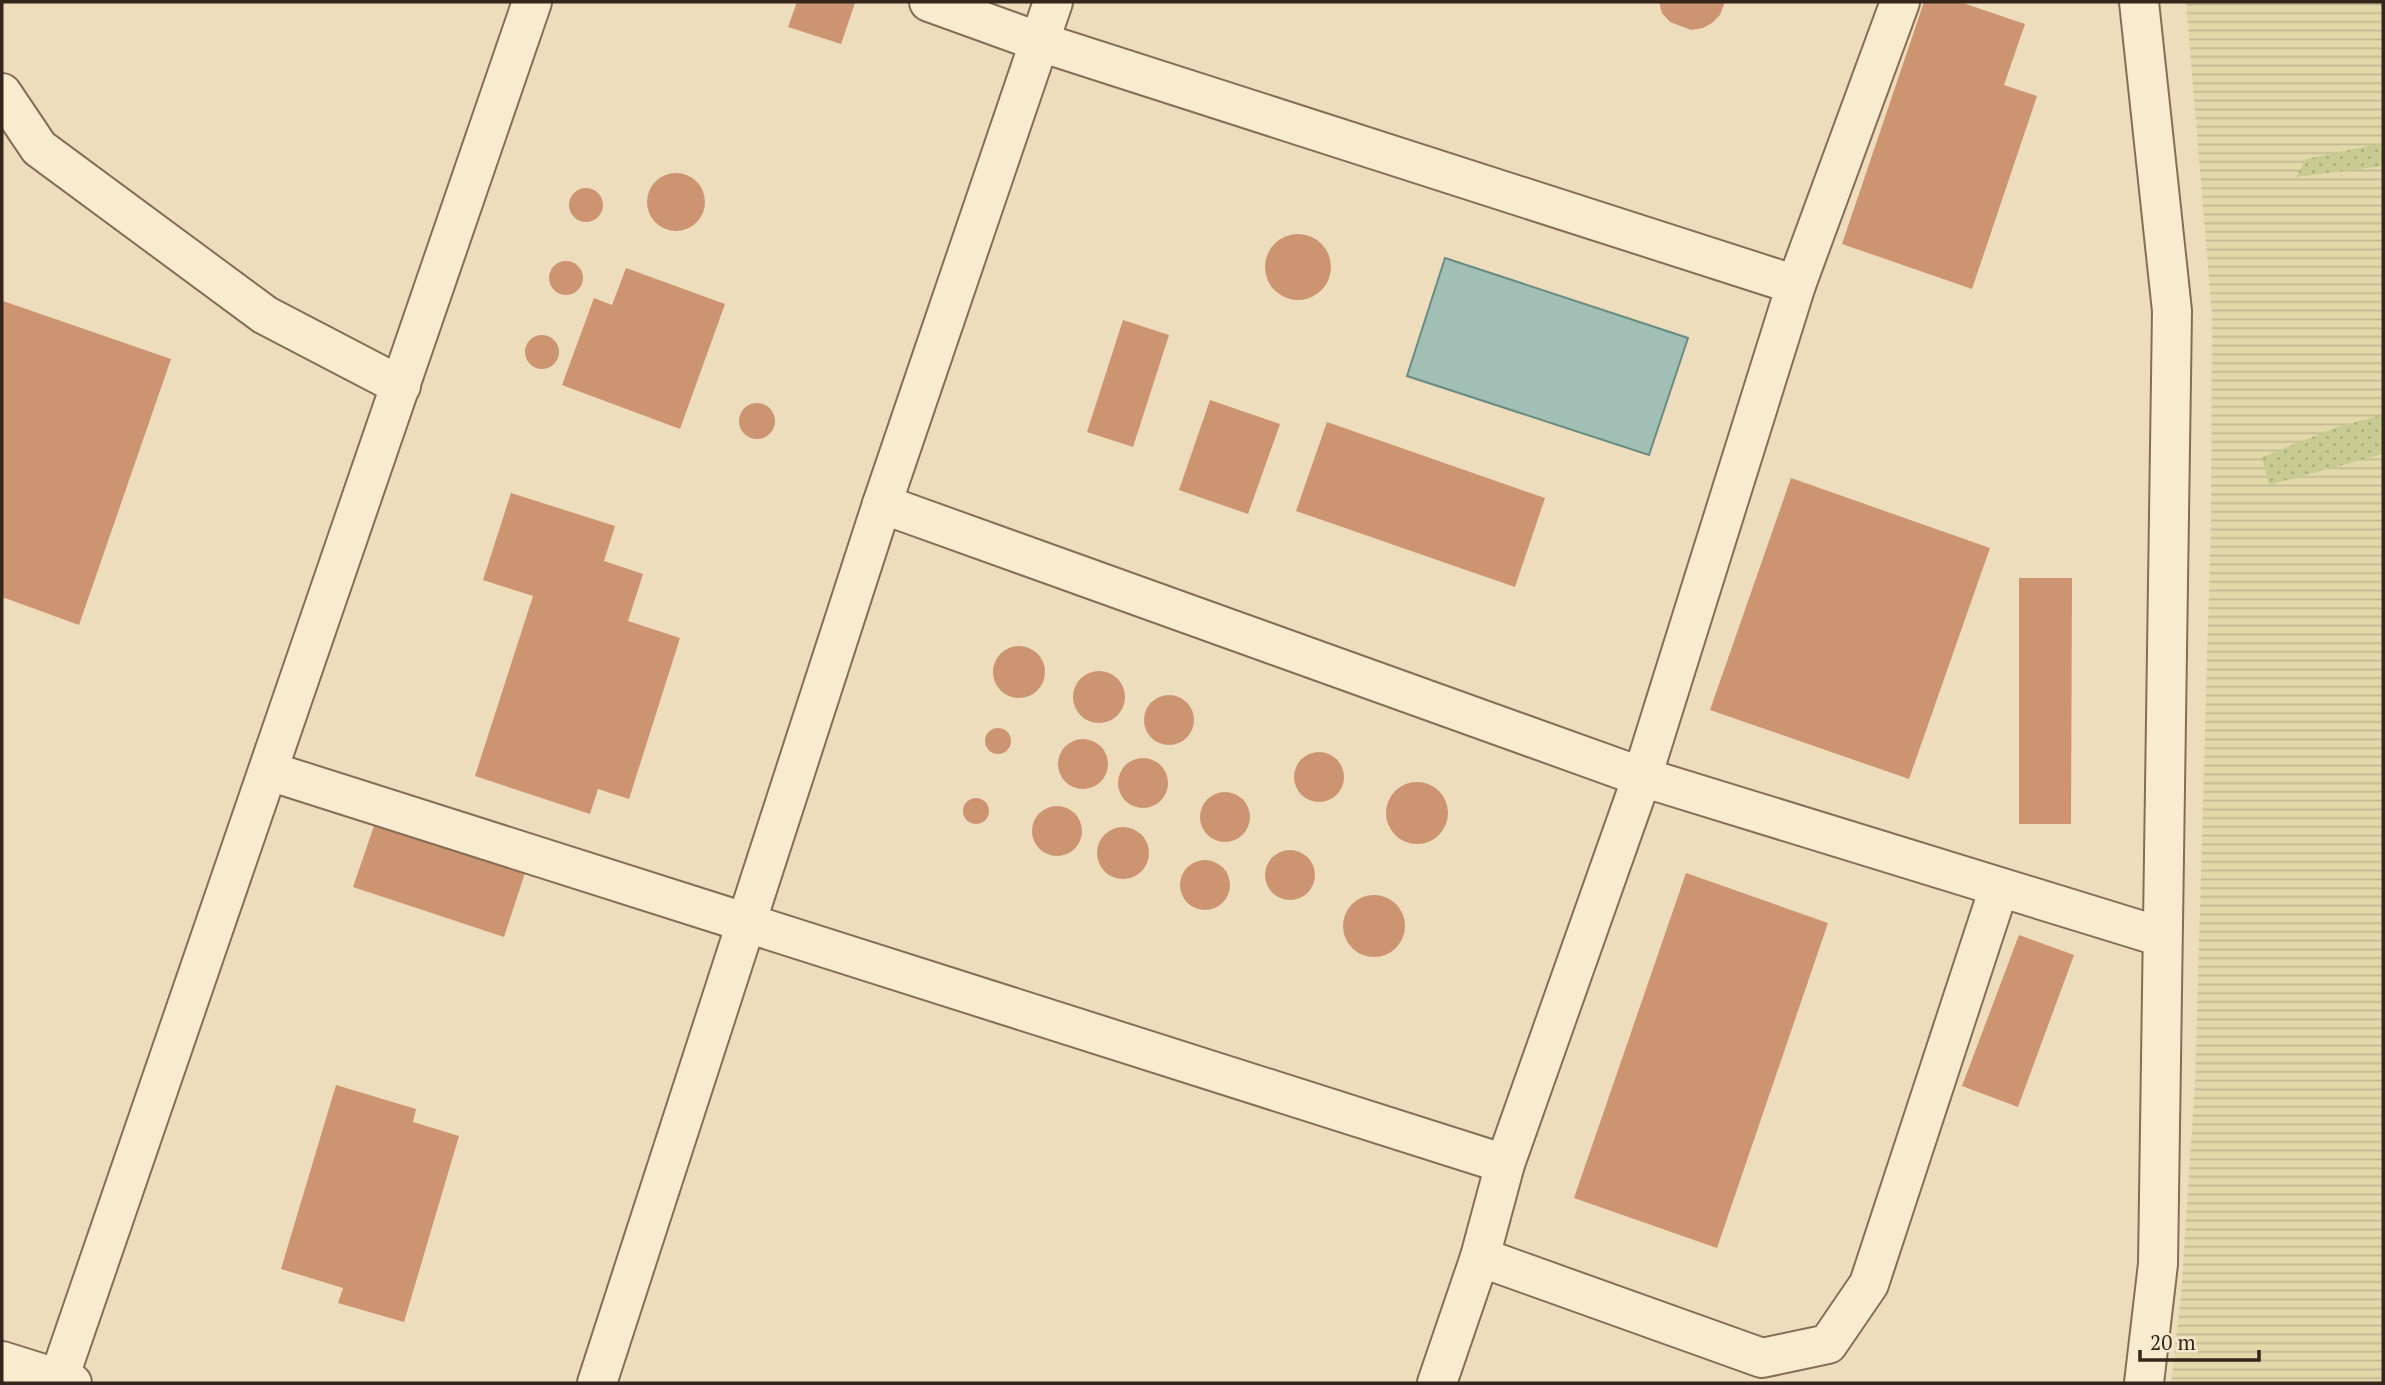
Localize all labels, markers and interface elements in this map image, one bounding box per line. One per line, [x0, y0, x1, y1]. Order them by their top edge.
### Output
scale bar [2140, 1318, 2259, 1362]
text: 20 m [2150, 1328, 2196, 1356]

